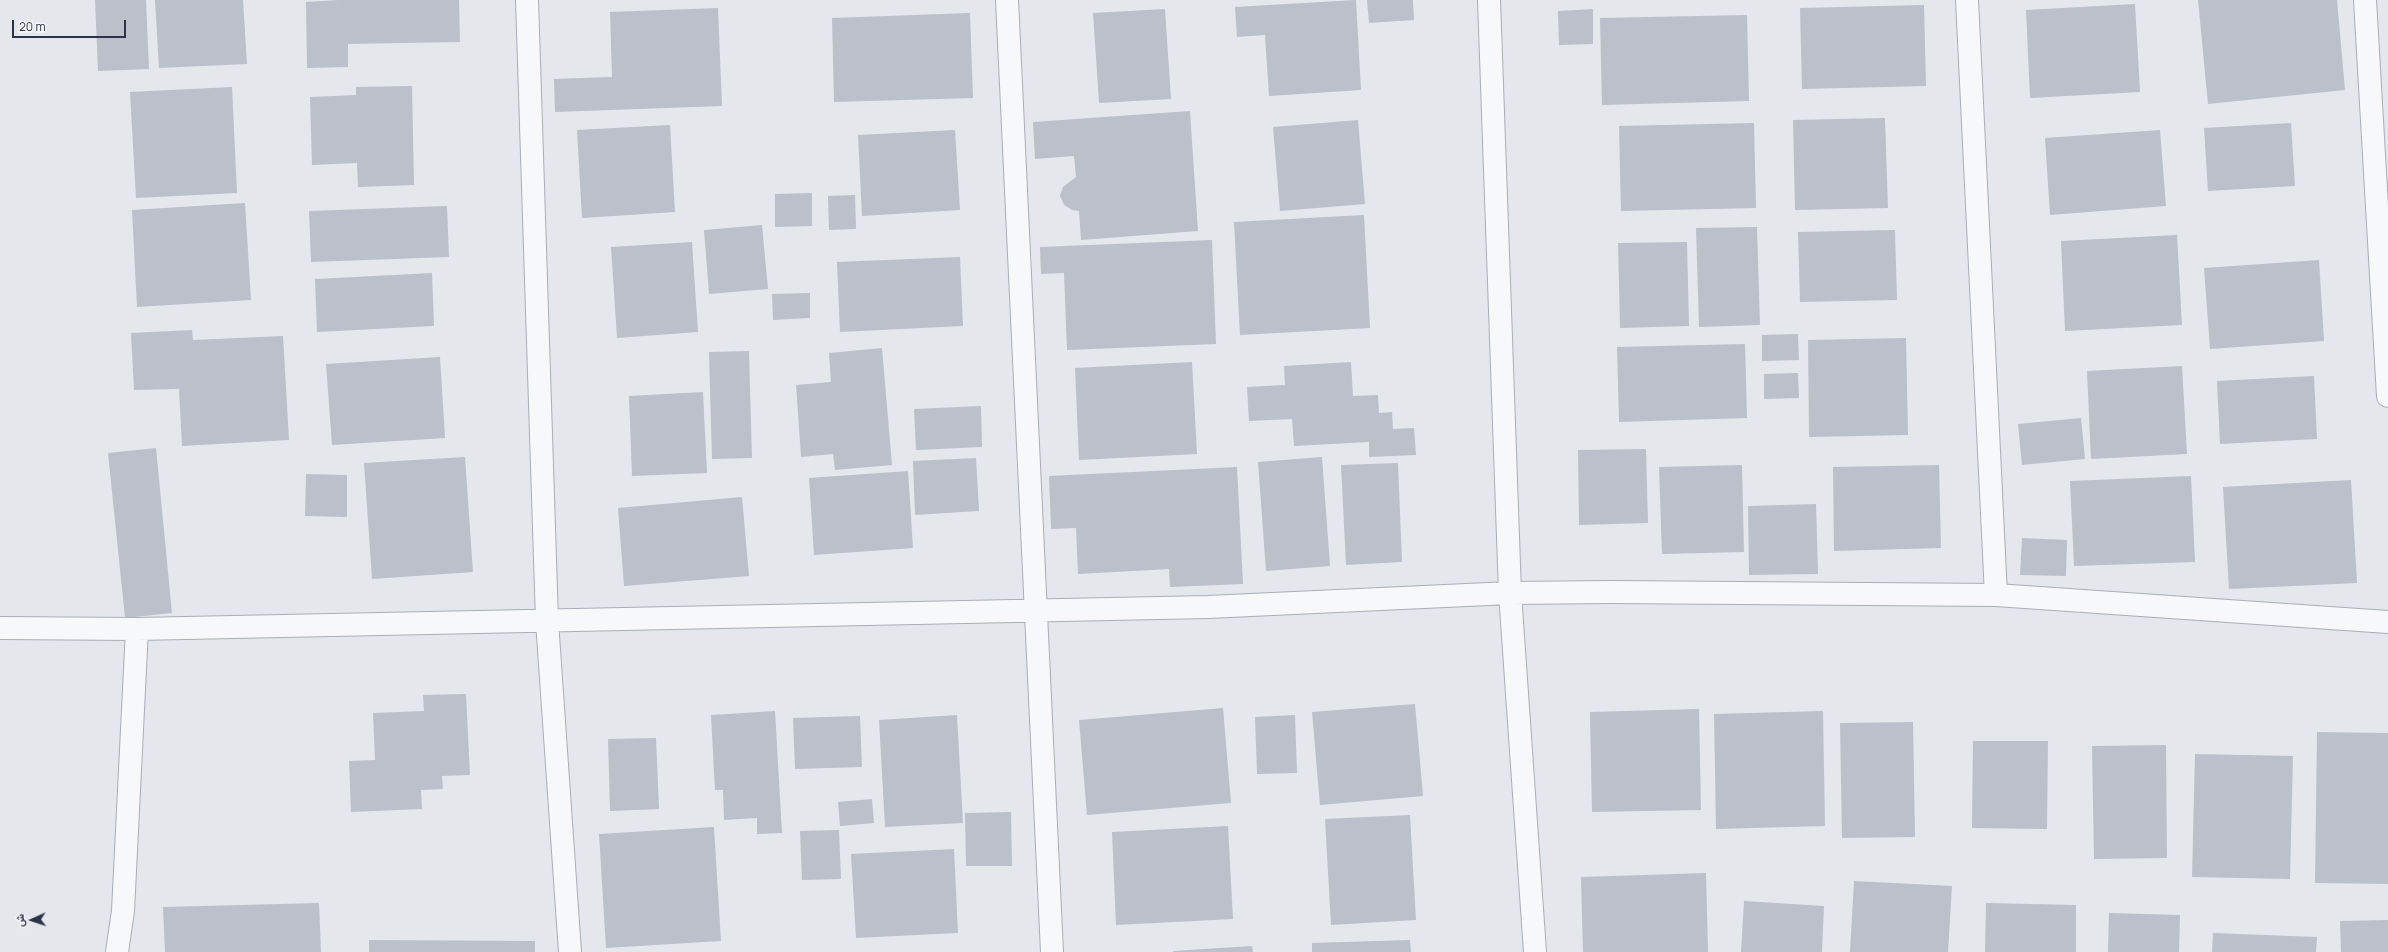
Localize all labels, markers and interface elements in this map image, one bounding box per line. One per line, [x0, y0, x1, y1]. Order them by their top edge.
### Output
scale bar [14, 12, 128, 38]
text: 20 m [19, 18, 46, 35]
north arrow [12, 900, 52, 940]
text: ش [12, 914, 27, 928]

